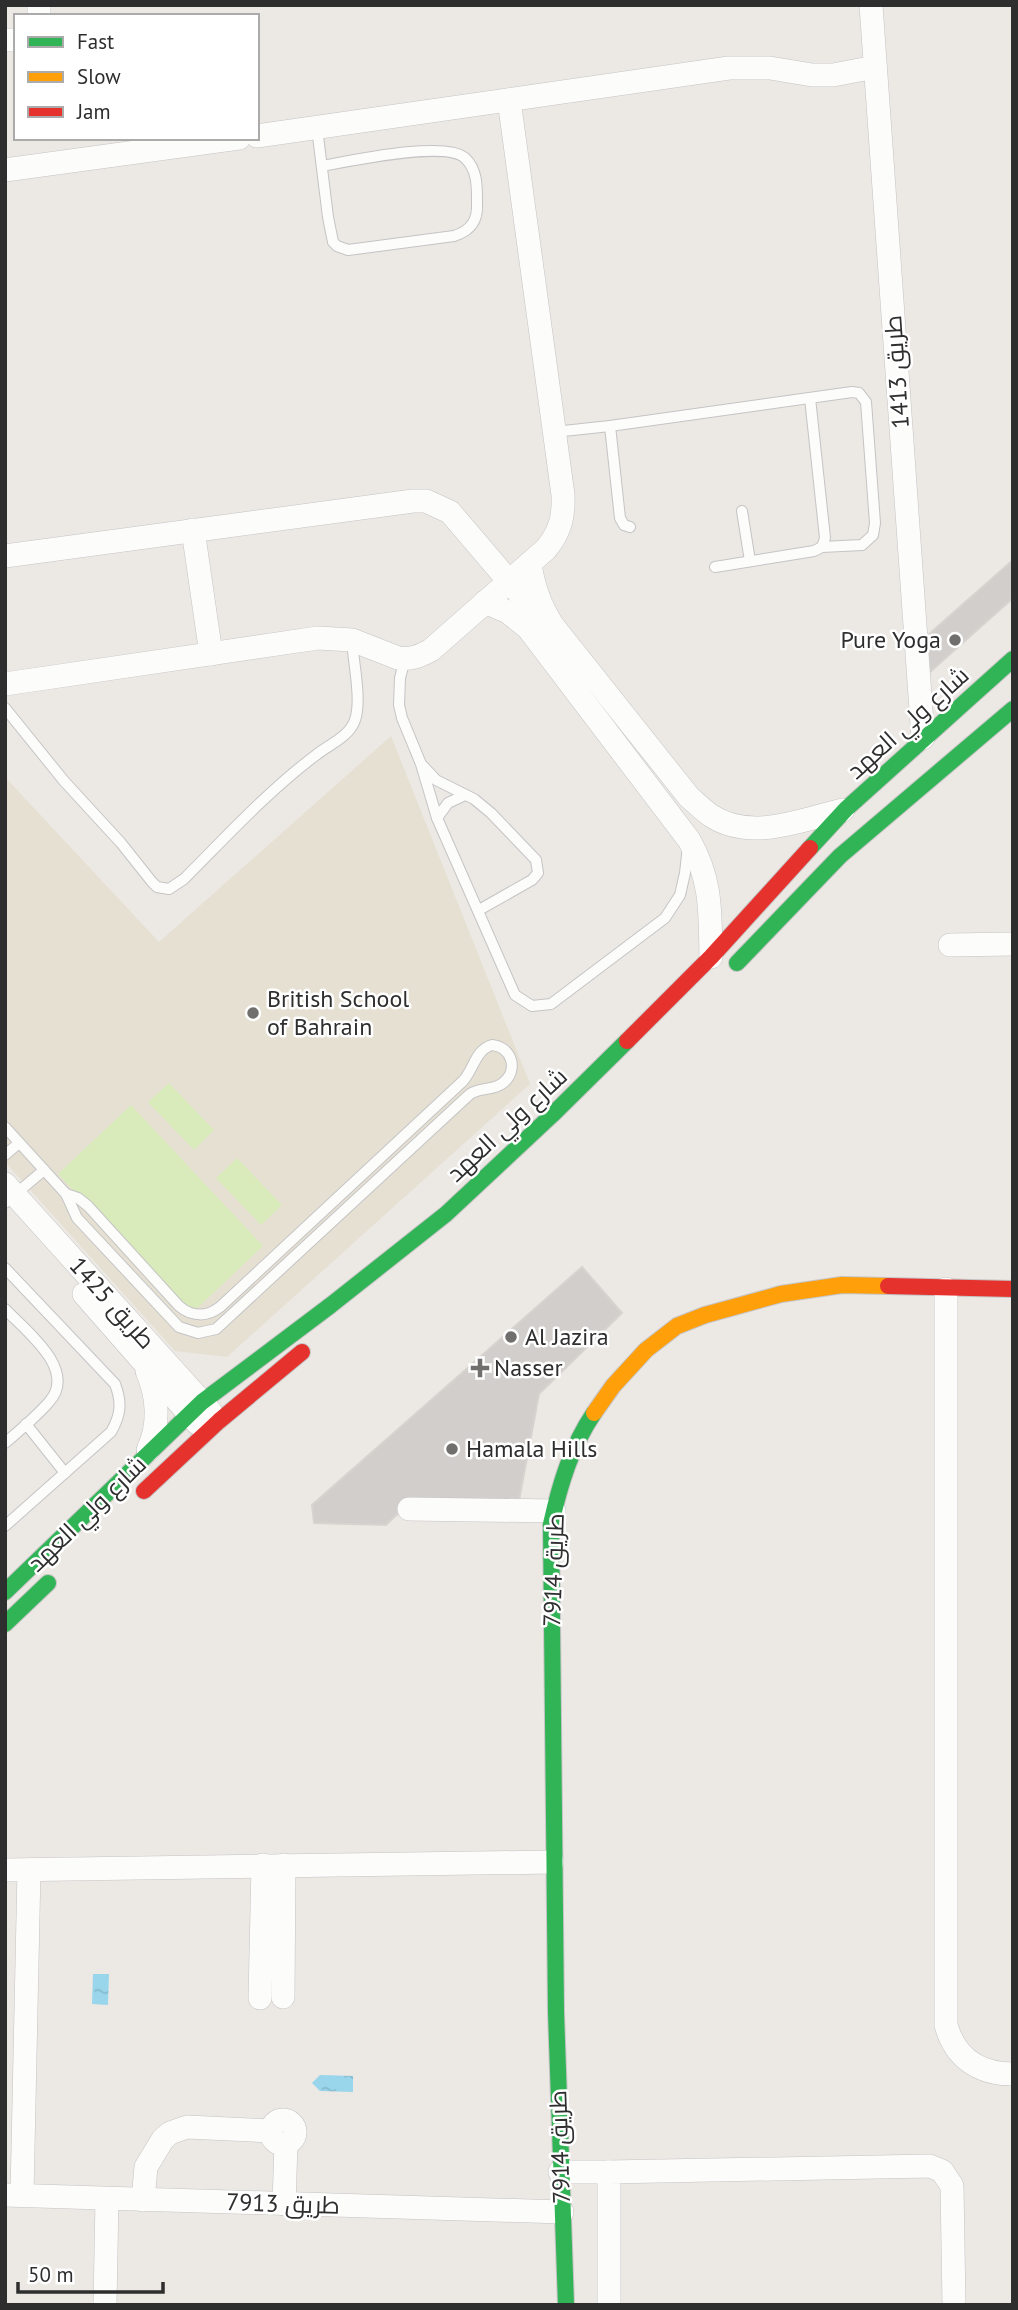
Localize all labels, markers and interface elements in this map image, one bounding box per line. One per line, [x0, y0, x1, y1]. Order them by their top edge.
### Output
legend [14, 14, 259, 140]
text: Fast [77, 28, 114, 55]
text: Slow [77, 63, 121, 90]
text: Jam [76, 98, 111, 125]
street label: طريق 1413 [877, 314, 916, 430]
place label: Pure Yoga [840, 624, 941, 655]
marker: Pure Yoga [947, 632, 963, 648]
street label: شارع ولي العهد [840, 660, 978, 789]
place label: British School of Bahrain [267, 983, 409, 1042]
marker: British School of Bahrain [245, 1005, 261, 1021]
street label: شارع ولي العهد [440, 1061, 576, 1191]
street label: طريق 1425 [63, 1250, 162, 1355]
place label: Al Jazira [525, 1321, 609, 1352]
marker: Al Jazira [503, 1329, 519, 1345]
place label: Nasser [494, 1352, 563, 1383]
marker: Nasser [472, 1360, 488, 1376]
place label: Hamala Hills [466, 1433, 597, 1464]
marker: Hamala Hills [444, 1441, 460, 1457]
street label: شارع ولي العهد [21, 1449, 156, 1581]
street label: طريق 7914 [536, 1513, 571, 1627]
street label: طريق 7914 [542, 2090, 577, 2204]
street label: طريق 7913 [226, 2186, 340, 2221]
scale bar [18, 2250, 163, 2294]
text: 50 m [28, 2261, 74, 2288]

